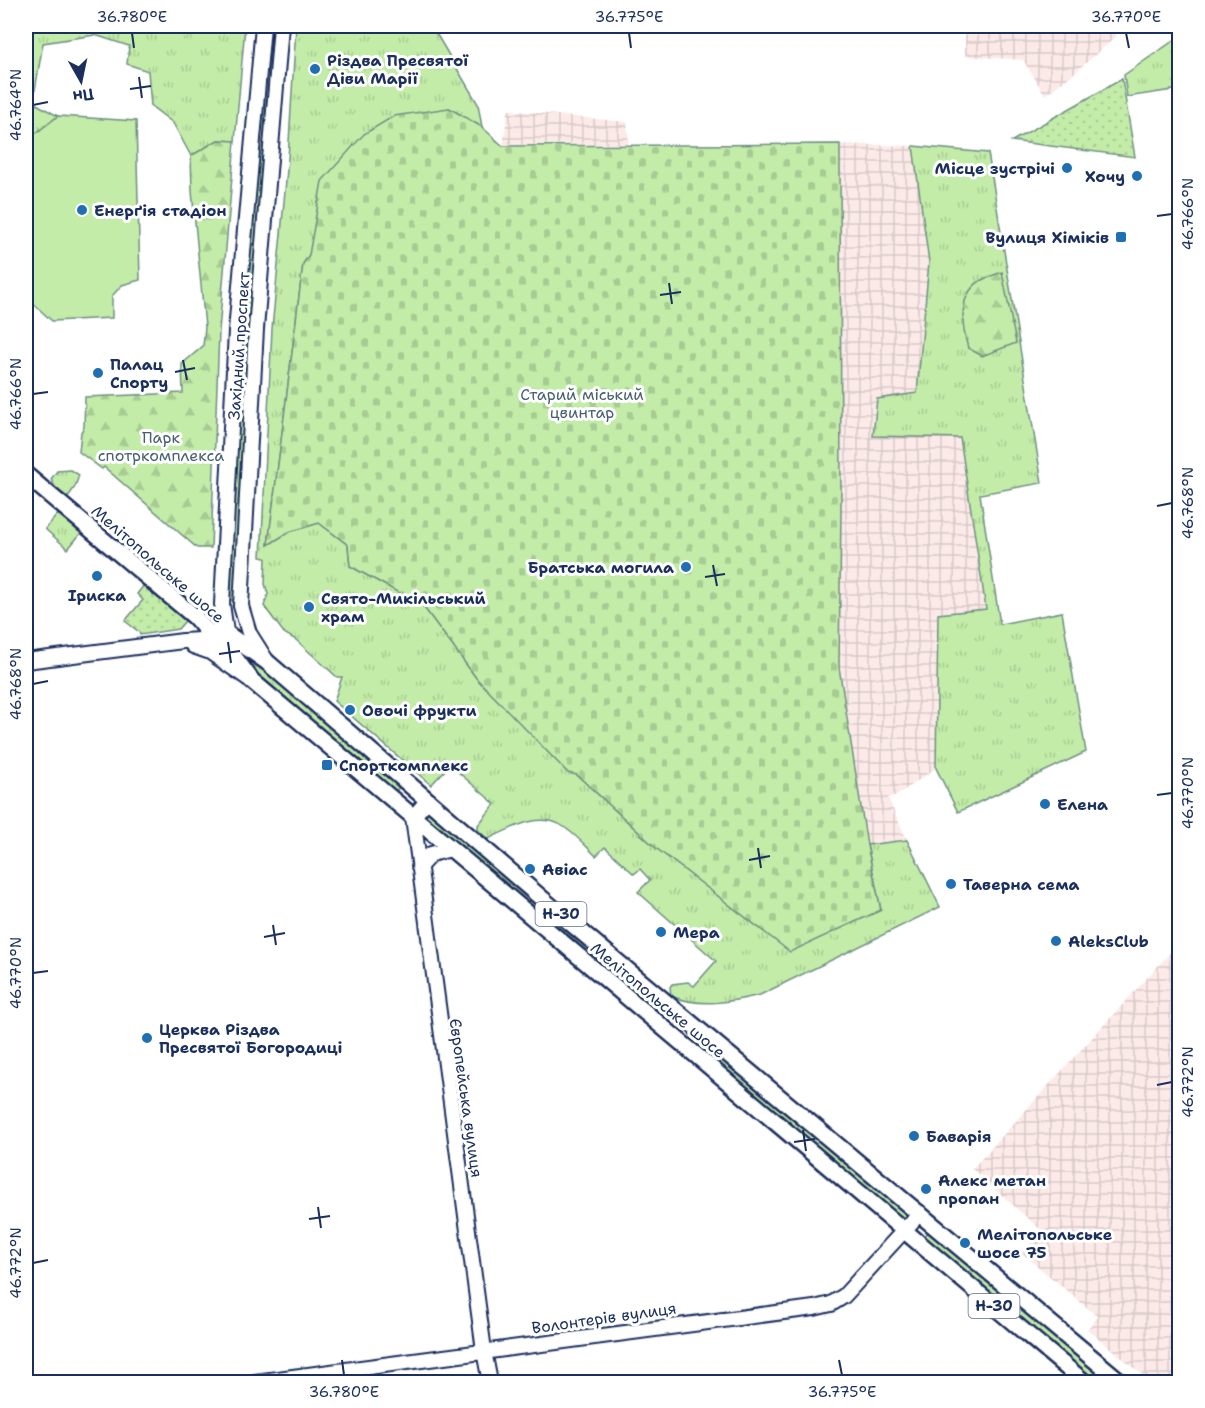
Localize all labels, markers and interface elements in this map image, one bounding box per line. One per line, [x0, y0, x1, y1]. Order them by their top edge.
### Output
text: 36.780°E [97, 7, 167, 27]
text: 36.775°E [595, 7, 663, 27]
text: 36.770°E [1091, 7, 1161, 27]
place label: Різдва Пресвятої Діви Марії [327, 50, 469, 89]
north arrow [51, 51, 111, 111]
marker: Різдва Пресвятої Діви Марії [308, 62, 322, 76]
text: 46.764°N [6, 69, 26, 141]
text: Пн [71, 83, 95, 107]
place label: Місце зустрічі [935, 158, 1055, 179]
marker: Місце зустрічі [1060, 161, 1074, 175]
place label: Хочу [1085, 166, 1125, 187]
marker: Хочу [1130, 169, 1144, 183]
text: 46.766°N [1178, 178, 1198, 250]
place label: Енерґія стадіон [94, 200, 227, 221]
marker: Енерґія стадіон [75, 203, 89, 217]
place label: Вулиця Хіміків [986, 227, 1109, 248]
marker: Вулиця Хіміків [1114, 230, 1128, 244]
street label: Західний проспект [223, 270, 255, 421]
place label: Палац Спорту [110, 354, 168, 393]
text: 46.766°N [6, 358, 26, 430]
marker: Палац Спорту [91, 366, 105, 380]
park label: Старий міський цвинтар [520, 384, 644, 423]
park label: Парк спотркомплекса [98, 427, 224, 466]
text: 46.768°N [1178, 467, 1198, 539]
street label: Мелітопольське шосе [87, 500, 229, 628]
place label: Братська могила [528, 557, 674, 578]
marker: Братська могила [679, 560, 693, 574]
marker: Іриска [90, 569, 104, 583]
place label: Іриска [68, 585, 126, 606]
place label: Свято-Микільський храм [321, 588, 486, 627]
marker: Свято-Микільський храм [302, 600, 316, 614]
text: 46.768°N [6, 648, 26, 720]
place label: Овочі фрукти [362, 700, 477, 721]
marker: Овочі фрукти [343, 703, 357, 717]
place label: Спорткомплекс [339, 755, 469, 776]
text: 46.770°N [1178, 757, 1198, 829]
marker: Спорткомплекс [320, 758, 334, 772]
place label: Елена [1057, 794, 1108, 815]
marker: Елена [1038, 797, 1052, 811]
place label: Авіас [542, 859, 588, 880]
marker: Авіас [523, 862, 537, 876]
place label: Таверна сема [963, 874, 1080, 895]
marker: Таверна сема [944, 877, 958, 891]
road number: Н-30 [536, 902, 586, 926]
place label: Мера [673, 922, 720, 943]
marker: Мера [654, 925, 668, 939]
place label: AleksClub [1068, 931, 1149, 952]
marker: AleksClub [1049, 934, 1063, 948]
text: 46.770°N [6, 937, 26, 1009]
street label: Мелітопольське шосе [586, 937, 730, 1063]
street label: Європейська вулиця [444, 1017, 488, 1179]
place label: Церква Різдва Пресвятої Богородиці [159, 1019, 343, 1058]
marker: Церква Різдва Пресвятої Богородиці [140, 1031, 154, 1045]
text: 46.772°N [1178, 1046, 1198, 1118]
place label: Баварія [926, 1126, 991, 1147]
marker: Баварія [907, 1129, 921, 1143]
place label: Алекс метан пропан [938, 1170, 1046, 1209]
marker: Алекс метан пропан [919, 1182, 933, 1196]
place label: Мелітопольське шосе 75 [977, 1224, 1113, 1263]
text: 46.772°N [6, 1227, 26, 1299]
marker: Мелітопольське шосе 75 [958, 1236, 972, 1250]
road number: Н-30 [968, 1294, 1020, 1318]
street label: Волонтерів вулиця [530, 1297, 678, 1339]
text: 36.780°E [309, 1382, 379, 1402]
text: 36.775°E [808, 1382, 876, 1402]

